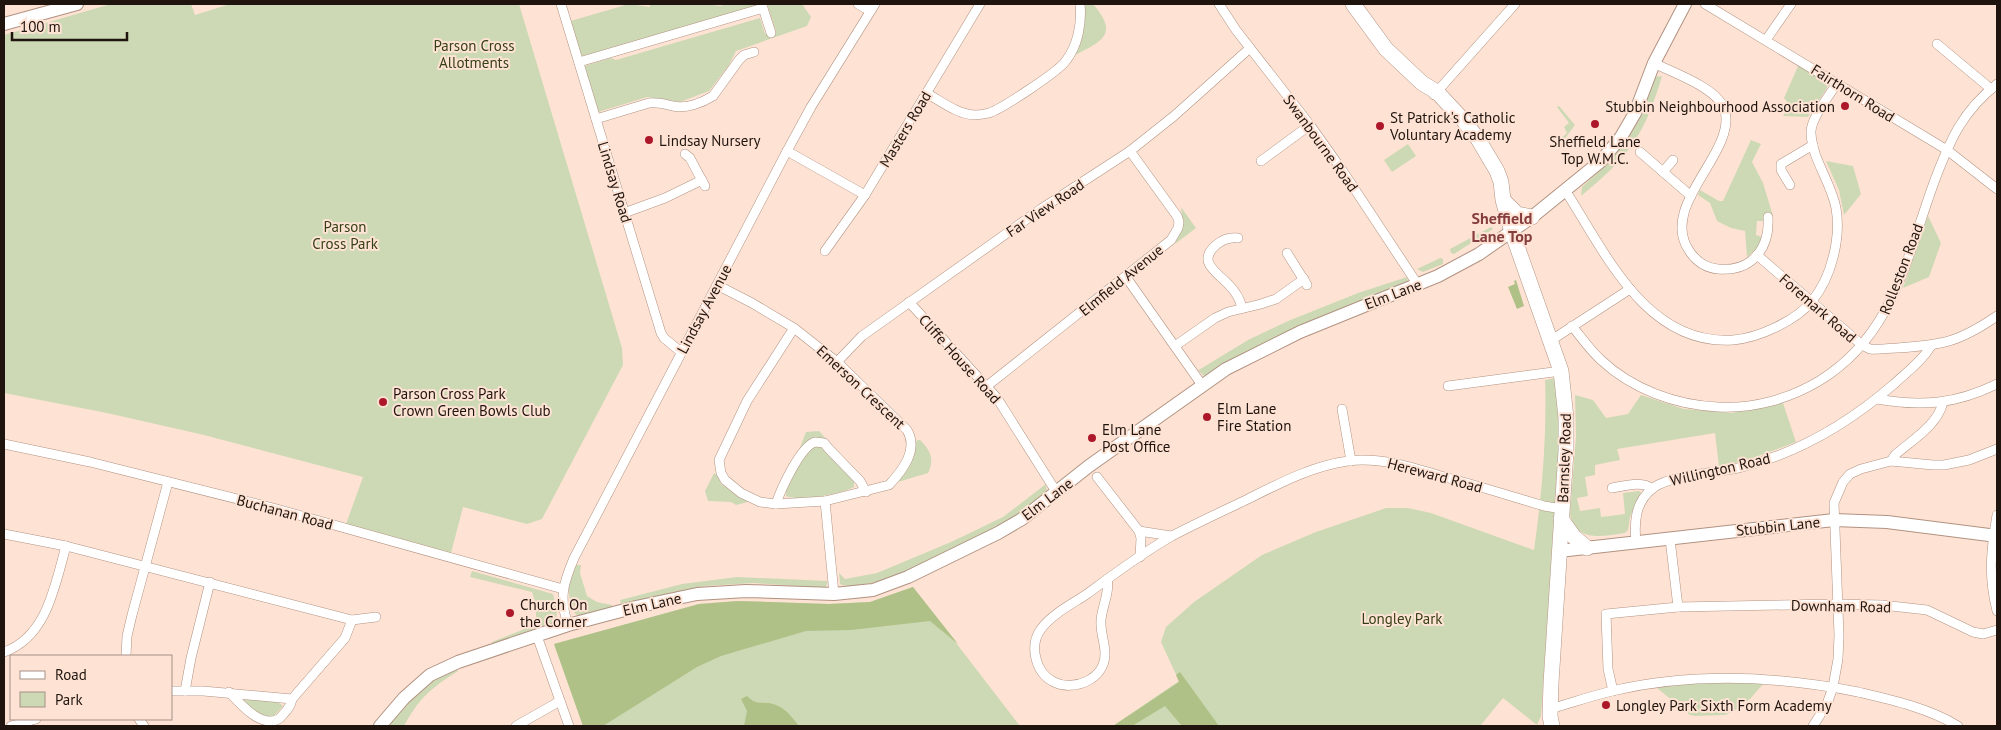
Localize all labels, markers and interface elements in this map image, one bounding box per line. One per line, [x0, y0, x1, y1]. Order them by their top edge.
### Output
scale bar [12, 10, 128, 42]
text: 100 m [20, 17, 61, 36]
park label: Parson Cross Allotments [433, 36, 515, 72]
street label: Fairthorn Road [1808, 60, 1898, 126]
street label: Masters Road [875, 88, 935, 170]
street label: Swanbourne Road [1279, 91, 1363, 195]
place label: Stubbin Neighbourhood Association [1605, 97, 1835, 116]
marker: Stubbin Neighbourhood Association [1839, 100, 1851, 112]
place label: St Patrick's Catholic Voluntary Academy [1389, 108, 1516, 144]
marker: Sheffield Lane Top W.M.C. [1589, 118, 1601, 130]
marker: St Patrick's Catholic Voluntary Academy [1374, 120, 1386, 132]
place label: Lindsay Nursery [659, 131, 761, 150]
place label: Sheffield Lane Top W.M.C. [1549, 132, 1641, 168]
marker: Lindsay Nursery [643, 134, 655, 146]
street label: Lindsay Road [594, 139, 636, 225]
street label: Far View Road [1002, 175, 1088, 241]
district label: Sheffield Lane Top [1472, 208, 1533, 246]
park label: Parson Cross Park [312, 217, 379, 253]
street label: Rolleston Road [1875, 221, 1927, 317]
street label: Elmfield Avenue [1075, 240, 1167, 320]
street label: Lindsay Avenue [672, 261, 736, 357]
street label: Foremark Road [1776, 269, 1860, 347]
street label: Elm Lane [1362, 275, 1424, 313]
street label: Cliffe House Road [915, 310, 1005, 408]
street label: Emerson Crescent [813, 341, 909, 433]
place label: Parson Cross Park Crown Green Bowls Club [393, 384, 551, 420]
marker: Parson Cross Park Crown Green Bowls Club [377, 396, 389, 408]
place label: Elm Lane Fire Station [1217, 399, 1291, 435]
marker: Elm Lane Fire Station [1201, 411, 1213, 423]
street label: Barnsley Road [1553, 413, 1575, 503]
place label: Elm Lane Post Office [1102, 420, 1170, 456]
marker: Elm Lane Post Office [1086, 432, 1098, 444]
street label: Willington Road [1668, 448, 1772, 490]
street label: Hereward Road [1385, 453, 1485, 497]
street label: Elm Lane [1018, 474, 1076, 524]
street label: Buchanan Road [235, 490, 335, 534]
street label: Stubbin Lane [1735, 512, 1821, 540]
street label: Elm Lane [621, 588, 683, 620]
place label: Church On the Corner [520, 595, 587, 631]
street label: Downham Road [1791, 596, 1891, 616]
marker: Church On the Corner [504, 607, 516, 619]
park label: Longley Park [1362, 609, 1443, 628]
legend [10, 655, 172, 720]
text: Road [55, 665, 87, 684]
text: Park [55, 690, 83, 709]
place label: Longley Park Sixth Form Academy [1616, 696, 1832, 715]
marker: Longley Park Sixth Form Academy [1600, 699, 1612, 711]

